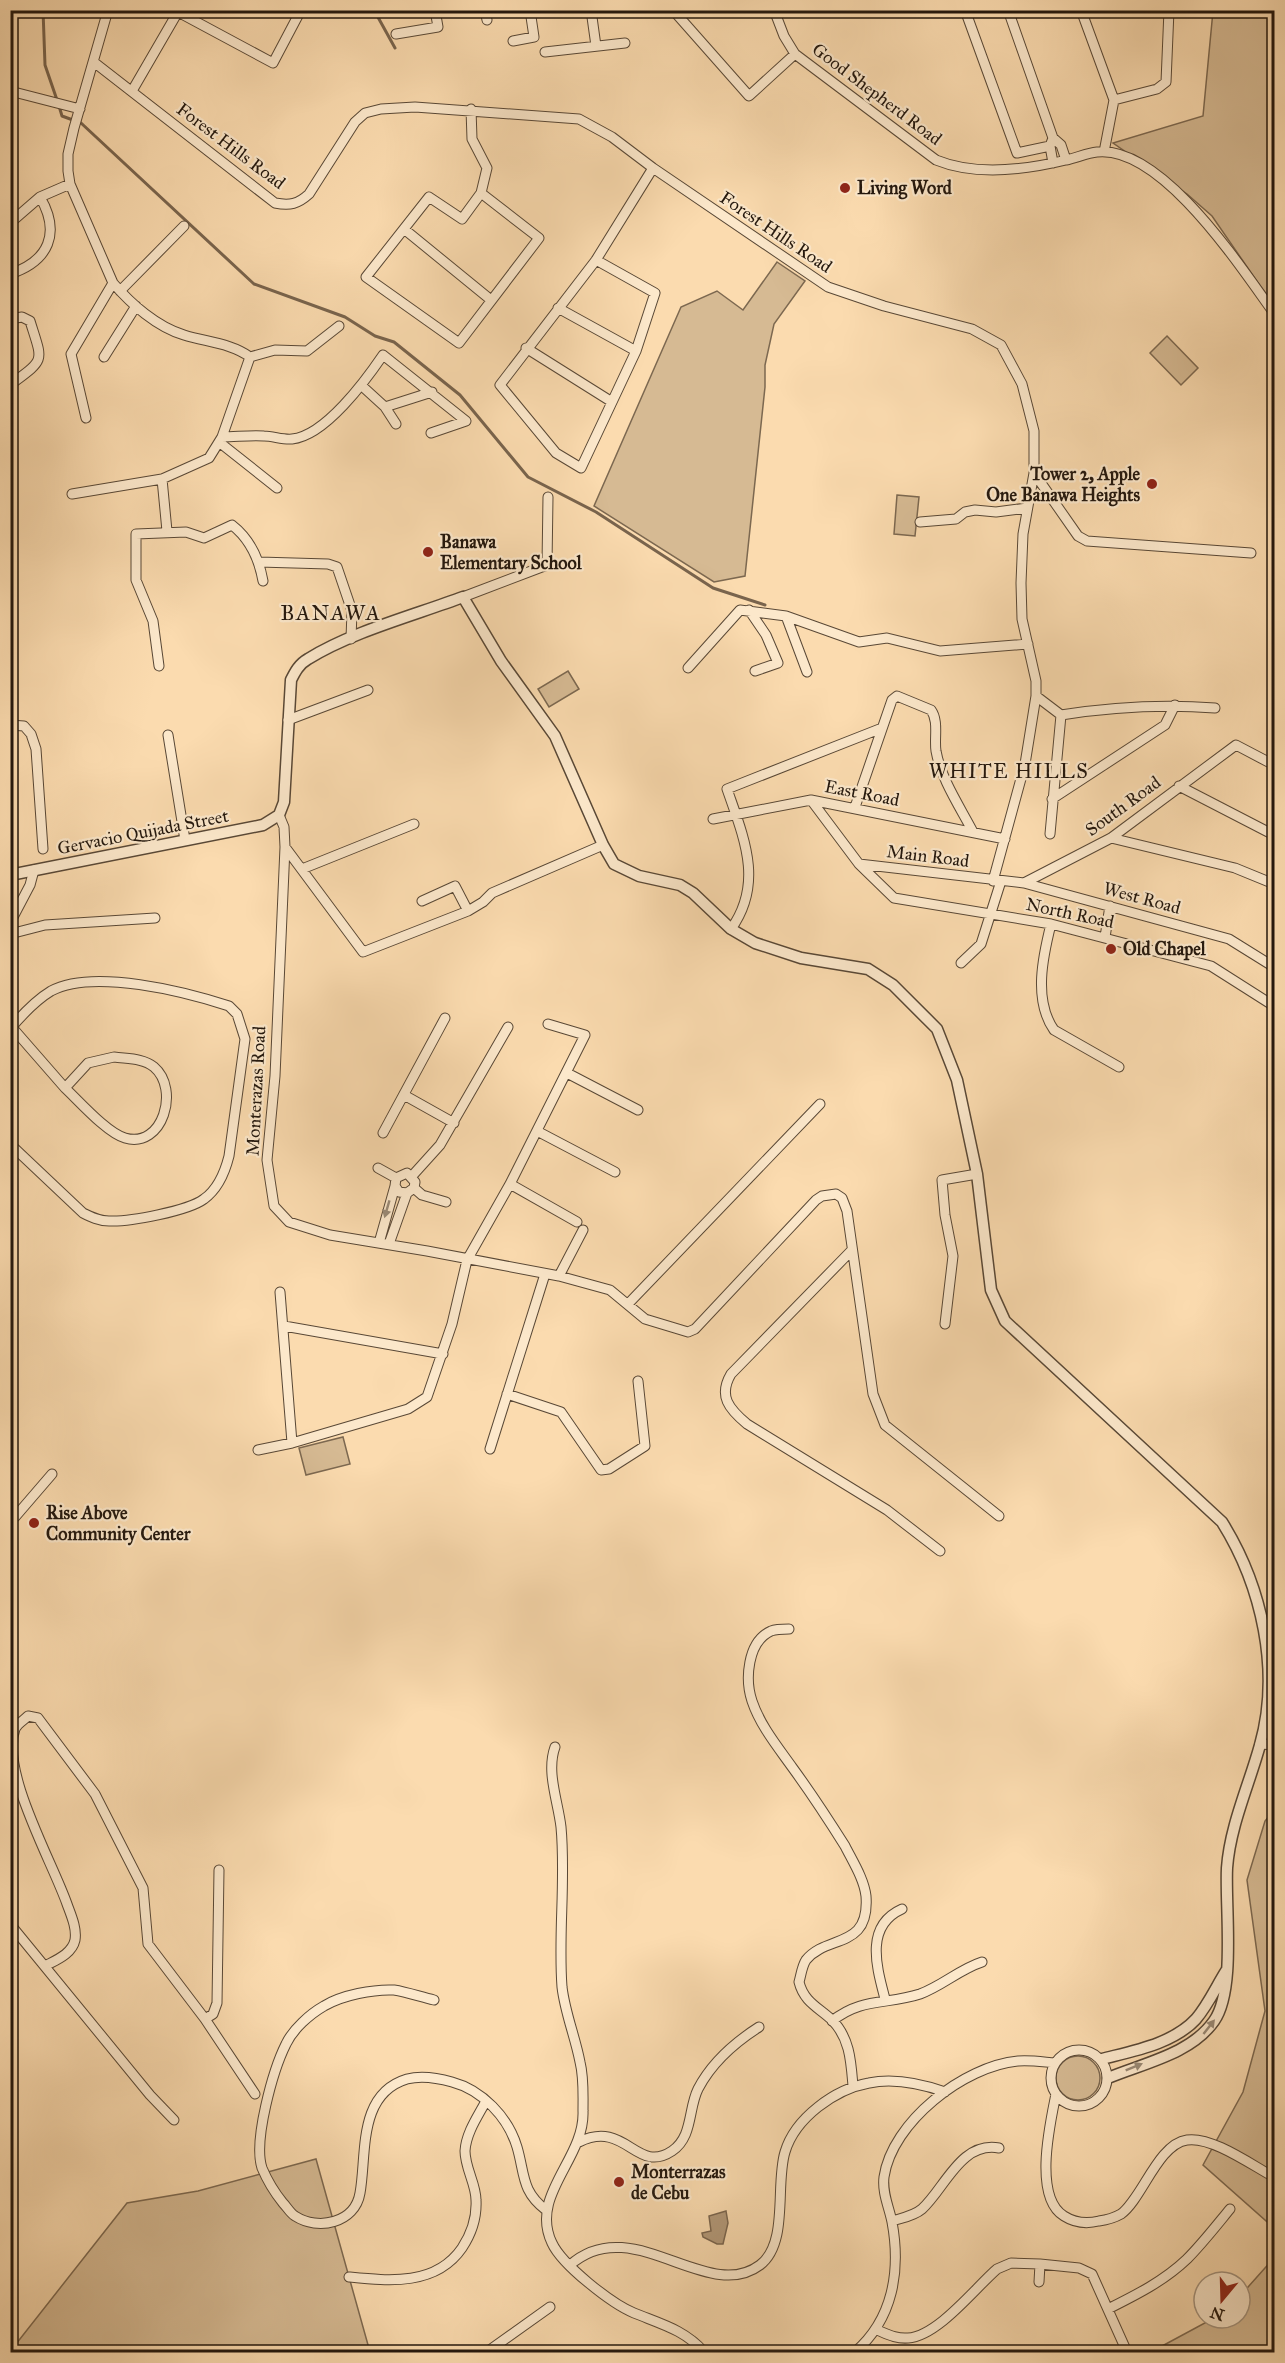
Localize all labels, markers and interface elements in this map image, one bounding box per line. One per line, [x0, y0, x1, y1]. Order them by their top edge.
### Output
street label: Good Shepherd Road [808, 38, 946, 150]
street label: Forest Hills Road [172, 98, 290, 194]
place label: Living Word [857, 177, 953, 200]
marker: Living Word [838, 181, 852, 195]
street label: Forest Hills Road [716, 186, 836, 278]
place label: Tower 2, Apple One Banawa Heights [986, 463, 1140, 507]
marker: Tower 2, Apple One Banawa Heights [1145, 477, 1159, 491]
place label: Banawa Elementary School [440, 531, 583, 575]
marker: Banawa Elementary School [421, 545, 435, 559]
district label: BANAWA [281, 600, 381, 626]
district label: WHITE HILLS [929, 759, 1089, 783]
street label: South Road [1081, 771, 1165, 841]
street label: East Road [823, 775, 901, 811]
street label: Gervacio Quijada Street [56, 804, 231, 859]
street label: Main Road [885, 840, 971, 872]
street label: West Road [1101, 877, 1183, 919]
street label: North Road [1024, 893, 1116, 933]
place label: Old Chapel [1123, 938, 1207, 961]
marker: Old Chapel [1104, 942, 1118, 956]
street label: Monterazas Road [242, 1025, 270, 1157]
one-way arrow [382, 1200, 391, 1218]
place label: Rise Above Community Center [46, 1502, 192, 1546]
marker: Rise Above Community Center [27, 1516, 41, 1530]
one-way arrow [1203, 2019, 1216, 2035]
one-way arrow [1125, 2062, 1143, 2071]
place label: Monterrazas de Cebu [631, 2161, 726, 2204]
marker: Monterrazas de Cebu [612, 2175, 626, 2189]
north arrow [1192, 2270, 1252, 2330]
text: N [1207, 2302, 1227, 2325]

